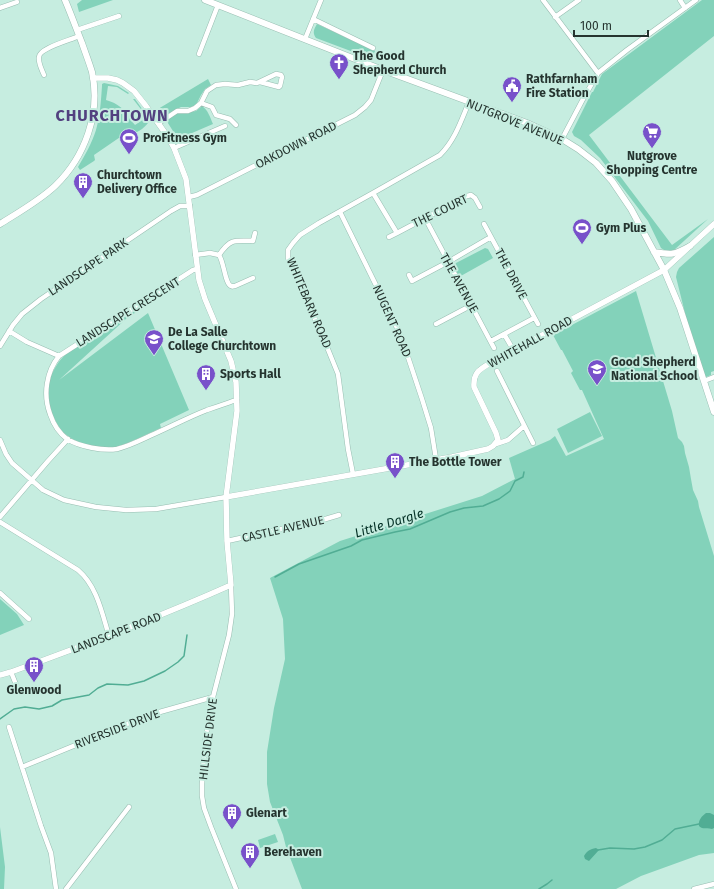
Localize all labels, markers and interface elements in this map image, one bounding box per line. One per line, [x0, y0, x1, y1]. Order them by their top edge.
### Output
scale bar [574, 12, 648, 38]
text: 100 m [580, 19, 612, 33]
place label: The Good Shepherd Church [353, 49, 446, 77]
church icon: The Good Shepherd Church [328, 52, 350, 80]
place label: Rathfarnham Fire Station [526, 72, 597, 100]
public building icon: Rathfarnham Fire Station [501, 75, 523, 103]
street label: NUTGROVE AVENUE [464, 96, 566, 148]
district label: CHURCHTOWN [55, 106, 169, 125]
street label: OAKDOWN ROAD [253, 118, 339, 172]
supermarket icon: Nutgrove Shopping Centre [641, 121, 663, 149]
sports icon: ProFitness Gym [118, 127, 140, 155]
place label: ProFitness Gym [143, 131, 227, 145]
place label: Nutgrove Shopping Centre [607, 149, 698, 177]
place label: Churchtown Delivery Office [97, 168, 177, 196]
building icon: Churchtown Delivery Office [72, 171, 94, 199]
street label: THE COURT [410, 191, 471, 230]
sports icon: Gym Plus [571, 217, 593, 245]
place label: Gym Plus [596, 221, 646, 235]
street label: LANDSCAPE PARK [46, 235, 131, 299]
street label: THE DRIVE [492, 246, 530, 302]
street label: THE AVENUE [437, 251, 481, 315]
street label: WHITEBARN ROAD [284, 256, 334, 351]
street label: LANDSCAPE CRESCENT [73, 274, 183, 350]
street label: NUGENT ROAD [370, 283, 414, 360]
street label: WHITEHALL ROAD [485, 313, 575, 371]
place label: De La Salle College Churchtown [168, 325, 276, 353]
school or university icon: De La Salle College Churchtown [143, 328, 165, 356]
place label: Good Shepherd National School [611, 355, 698, 383]
school or university icon: Good Shepherd National School [586, 358, 608, 386]
building icon: Sports Hall [195, 363, 217, 391]
place label: Sports Hall [220, 367, 281, 381]
building icon: The Bottle Tower [384, 451, 406, 479]
place label: The Bottle Tower [409, 455, 502, 469]
water label: Little Dargle [353, 505, 425, 541]
street label: CASTLE AVENUE [240, 513, 326, 545]
street label: LANDSCAPE ROAD [69, 609, 163, 657]
building icon: Glenwood [23, 655, 45, 683]
place label: Glenwood [7, 683, 62, 697]
street label: HILLSIDE DRIVE [196, 697, 220, 781]
street label: RIVERSIDE DRIVE [72, 706, 162, 752]
building icon: Glenart [221, 802, 243, 830]
place label: Glenart [246, 806, 287, 820]
building icon: Berehaven [239, 841, 261, 869]
place label: Berehaven [264, 845, 322, 859]

